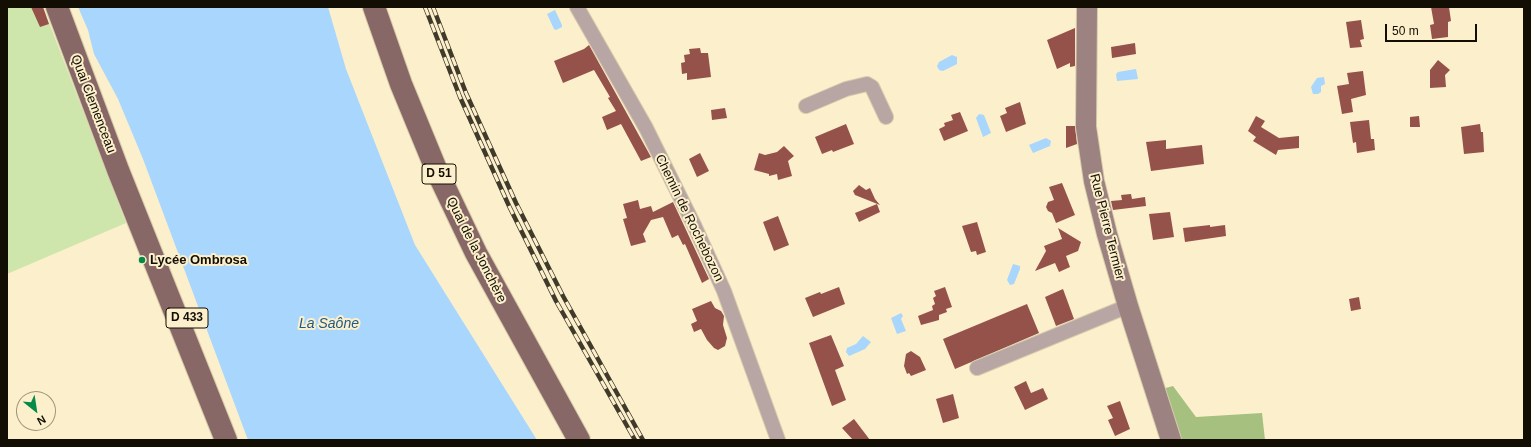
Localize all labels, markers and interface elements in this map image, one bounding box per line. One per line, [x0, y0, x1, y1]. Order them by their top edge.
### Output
scale bar [1387, 16, 1479, 42]
text: 50 m [1392, 24, 1419, 38]
street label: Quai Clemenceau [67, 53, 119, 155]
street label: Chemin de Rochebozon [651, 152, 727, 284]
road number: D 51 [422, 164, 456, 184]
street label: Rue Pierre Termier [1086, 172, 1128, 282]
street label: Quai de la Jonchère [443, 195, 509, 305]
place label: Lycée Ombrosa [150, 252, 247, 268]
marker: Lycée Ombrosa [137, 255, 147, 265]
road number: D 433 [166, 308, 208, 328]
water label: La Saône [299, 316, 359, 332]
north arrow [16, 391, 56, 431]
text: N [35, 413, 48, 428]

